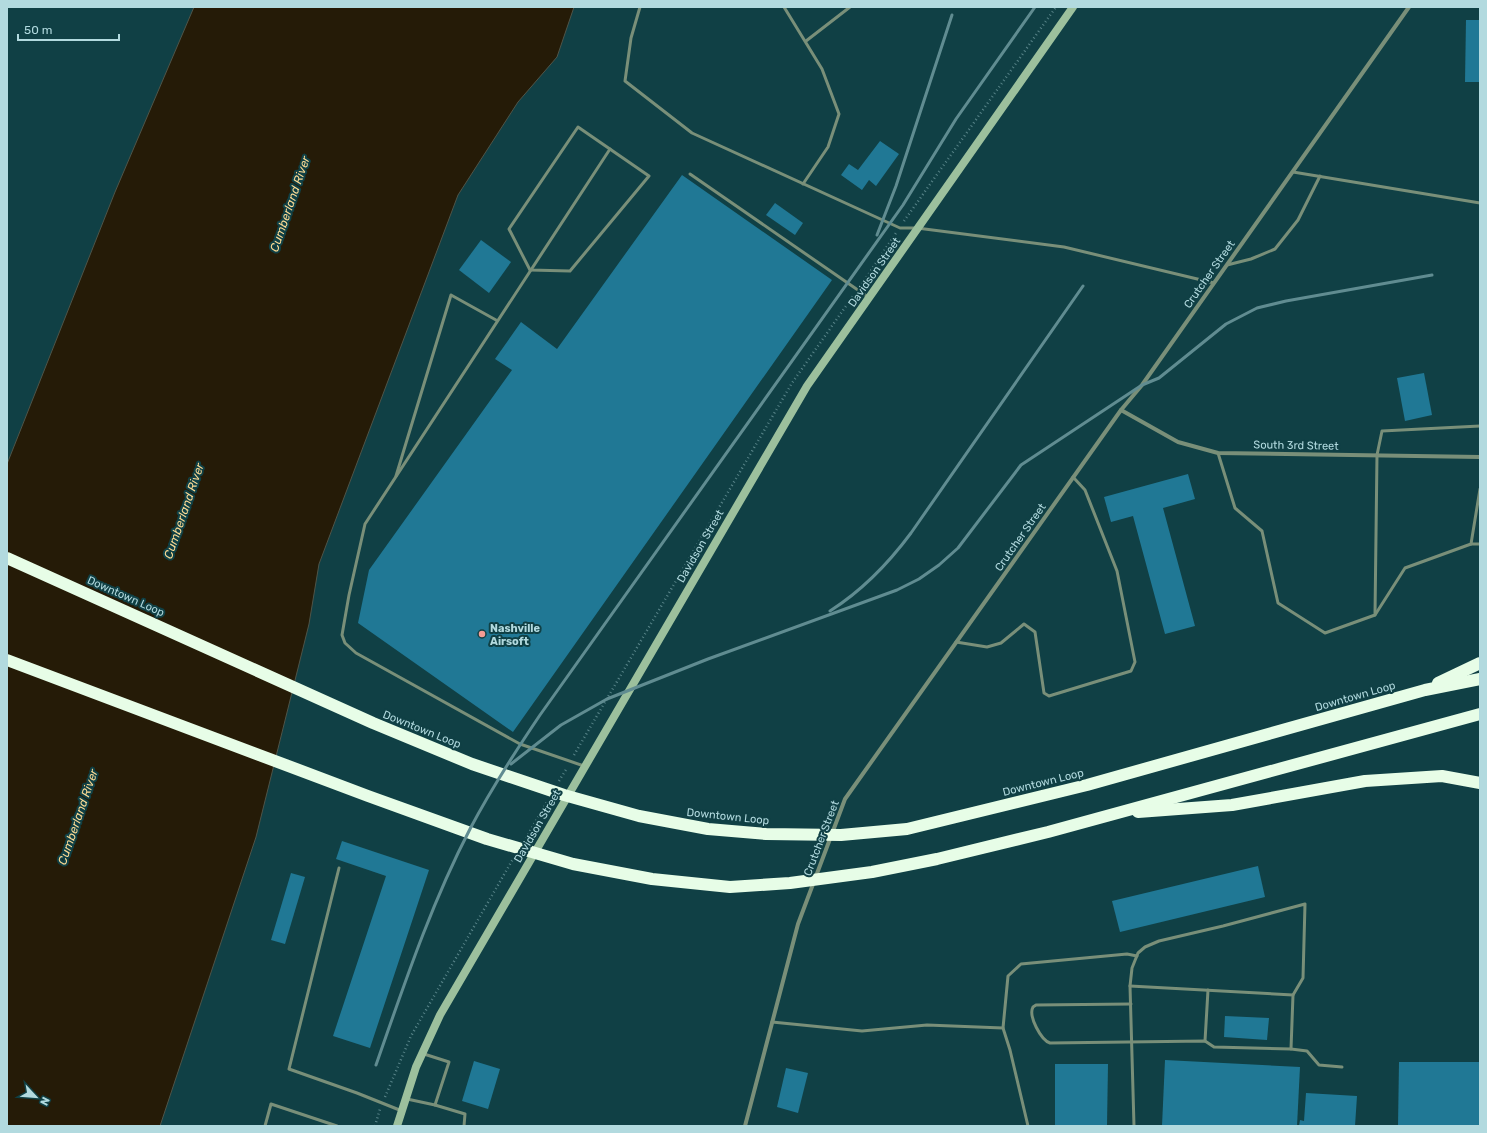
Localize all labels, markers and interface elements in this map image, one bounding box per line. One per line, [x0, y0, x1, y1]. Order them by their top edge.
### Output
scale bar [18, 16, 119, 42]
text: 50 m [24, 23, 52, 37]
water label: Cumberland River [267, 154, 313, 254]
street label: Davidson Street [846, 234, 904, 310]
street label: Crutcher Street [1181, 237, 1238, 311]
street label: South 3rd Street [1253, 438, 1339, 453]
water label: Cumberland River [161, 461, 207, 561]
street label: Crutcher Street [992, 500, 1049, 574]
street label: Davidson Street [674, 507, 727, 585]
street label: Downtown Loop [85, 574, 166, 619]
place label: Nashville Airsoft [490, 622, 540, 648]
marker: Nashville Airsoft [477, 629, 487, 639]
street label: Downtown Loop [1313, 679, 1397, 714]
street label: Downtown Loop [381, 708, 463, 751]
street label: Downtown Loop [1001, 766, 1085, 799]
water label: Cumberland River [55, 767, 101, 867]
street label: Davidson Street [511, 787, 564, 865]
street label: Crutcher Street [801, 798, 842, 878]
street label: Downtown Loop [686, 806, 770, 827]
north arrow [16, 1077, 56, 1117]
text: N [37, 1095, 52, 1108]

